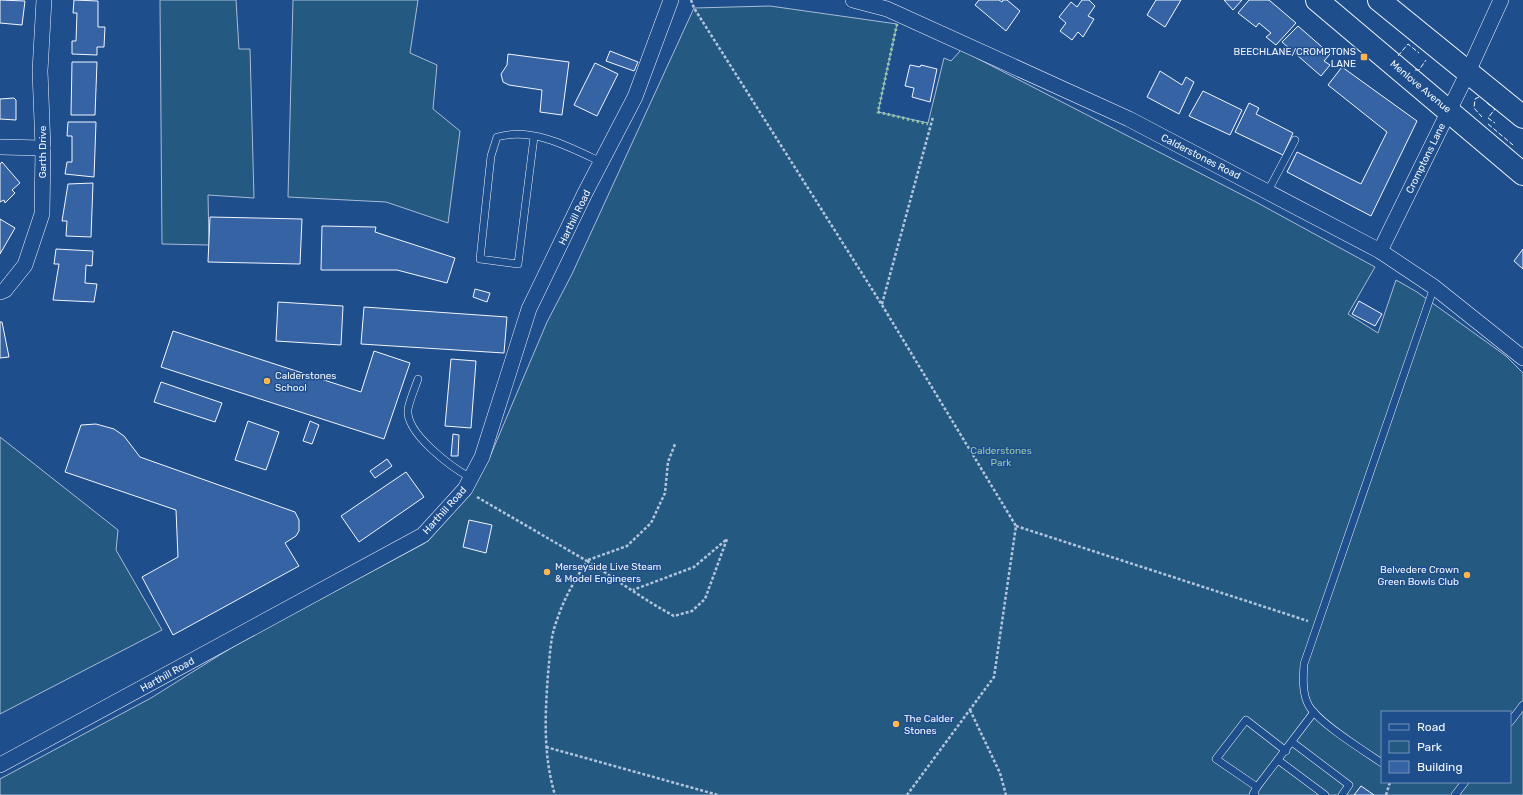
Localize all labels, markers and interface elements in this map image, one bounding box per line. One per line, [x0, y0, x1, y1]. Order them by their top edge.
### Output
place label: BEECHLANE/CROMPTONS LANE [1234, 46, 1356, 70]
marker: BEECHLANE/CROMPTONS LANE [1359, 52, 1369, 62]
street label: Menlove Avenue [1387, 58, 1454, 116]
street label: Cromptons Lane [1404, 121, 1448, 196]
street label: Garth Drive [37, 125, 49, 178]
street label: Calderstones Road [1159, 132, 1242, 182]
street label: Harthill Road [556, 188, 593, 247]
place label: Calderstones School [275, 370, 336, 394]
marker: Calderstones School [262, 376, 272, 386]
park label: Calderstones Park [970, 445, 1032, 469]
street label: Harthill Road [420, 484, 469, 537]
place label: Merseyside Live Steam & Model Engineers [555, 561, 661, 585]
place label: Belvedere Crown Green Bowls Club [1377, 564, 1459, 588]
marker: Merseyside Live Steam & Model Engineers [542, 567, 552, 577]
marker: Belvedere Crown Green Bowls Club [1462, 570, 1472, 580]
street label: Harthill Road [138, 655, 197, 695]
legend [1381, 711, 1511, 783]
place label: The Calder Stones [904, 713, 954, 737]
marker: The Calder Stones [891, 719, 901, 729]
text: Road [1417, 720, 1445, 734]
text: Park [1417, 740, 1443, 754]
text: Building [1417, 760, 1463, 774]

